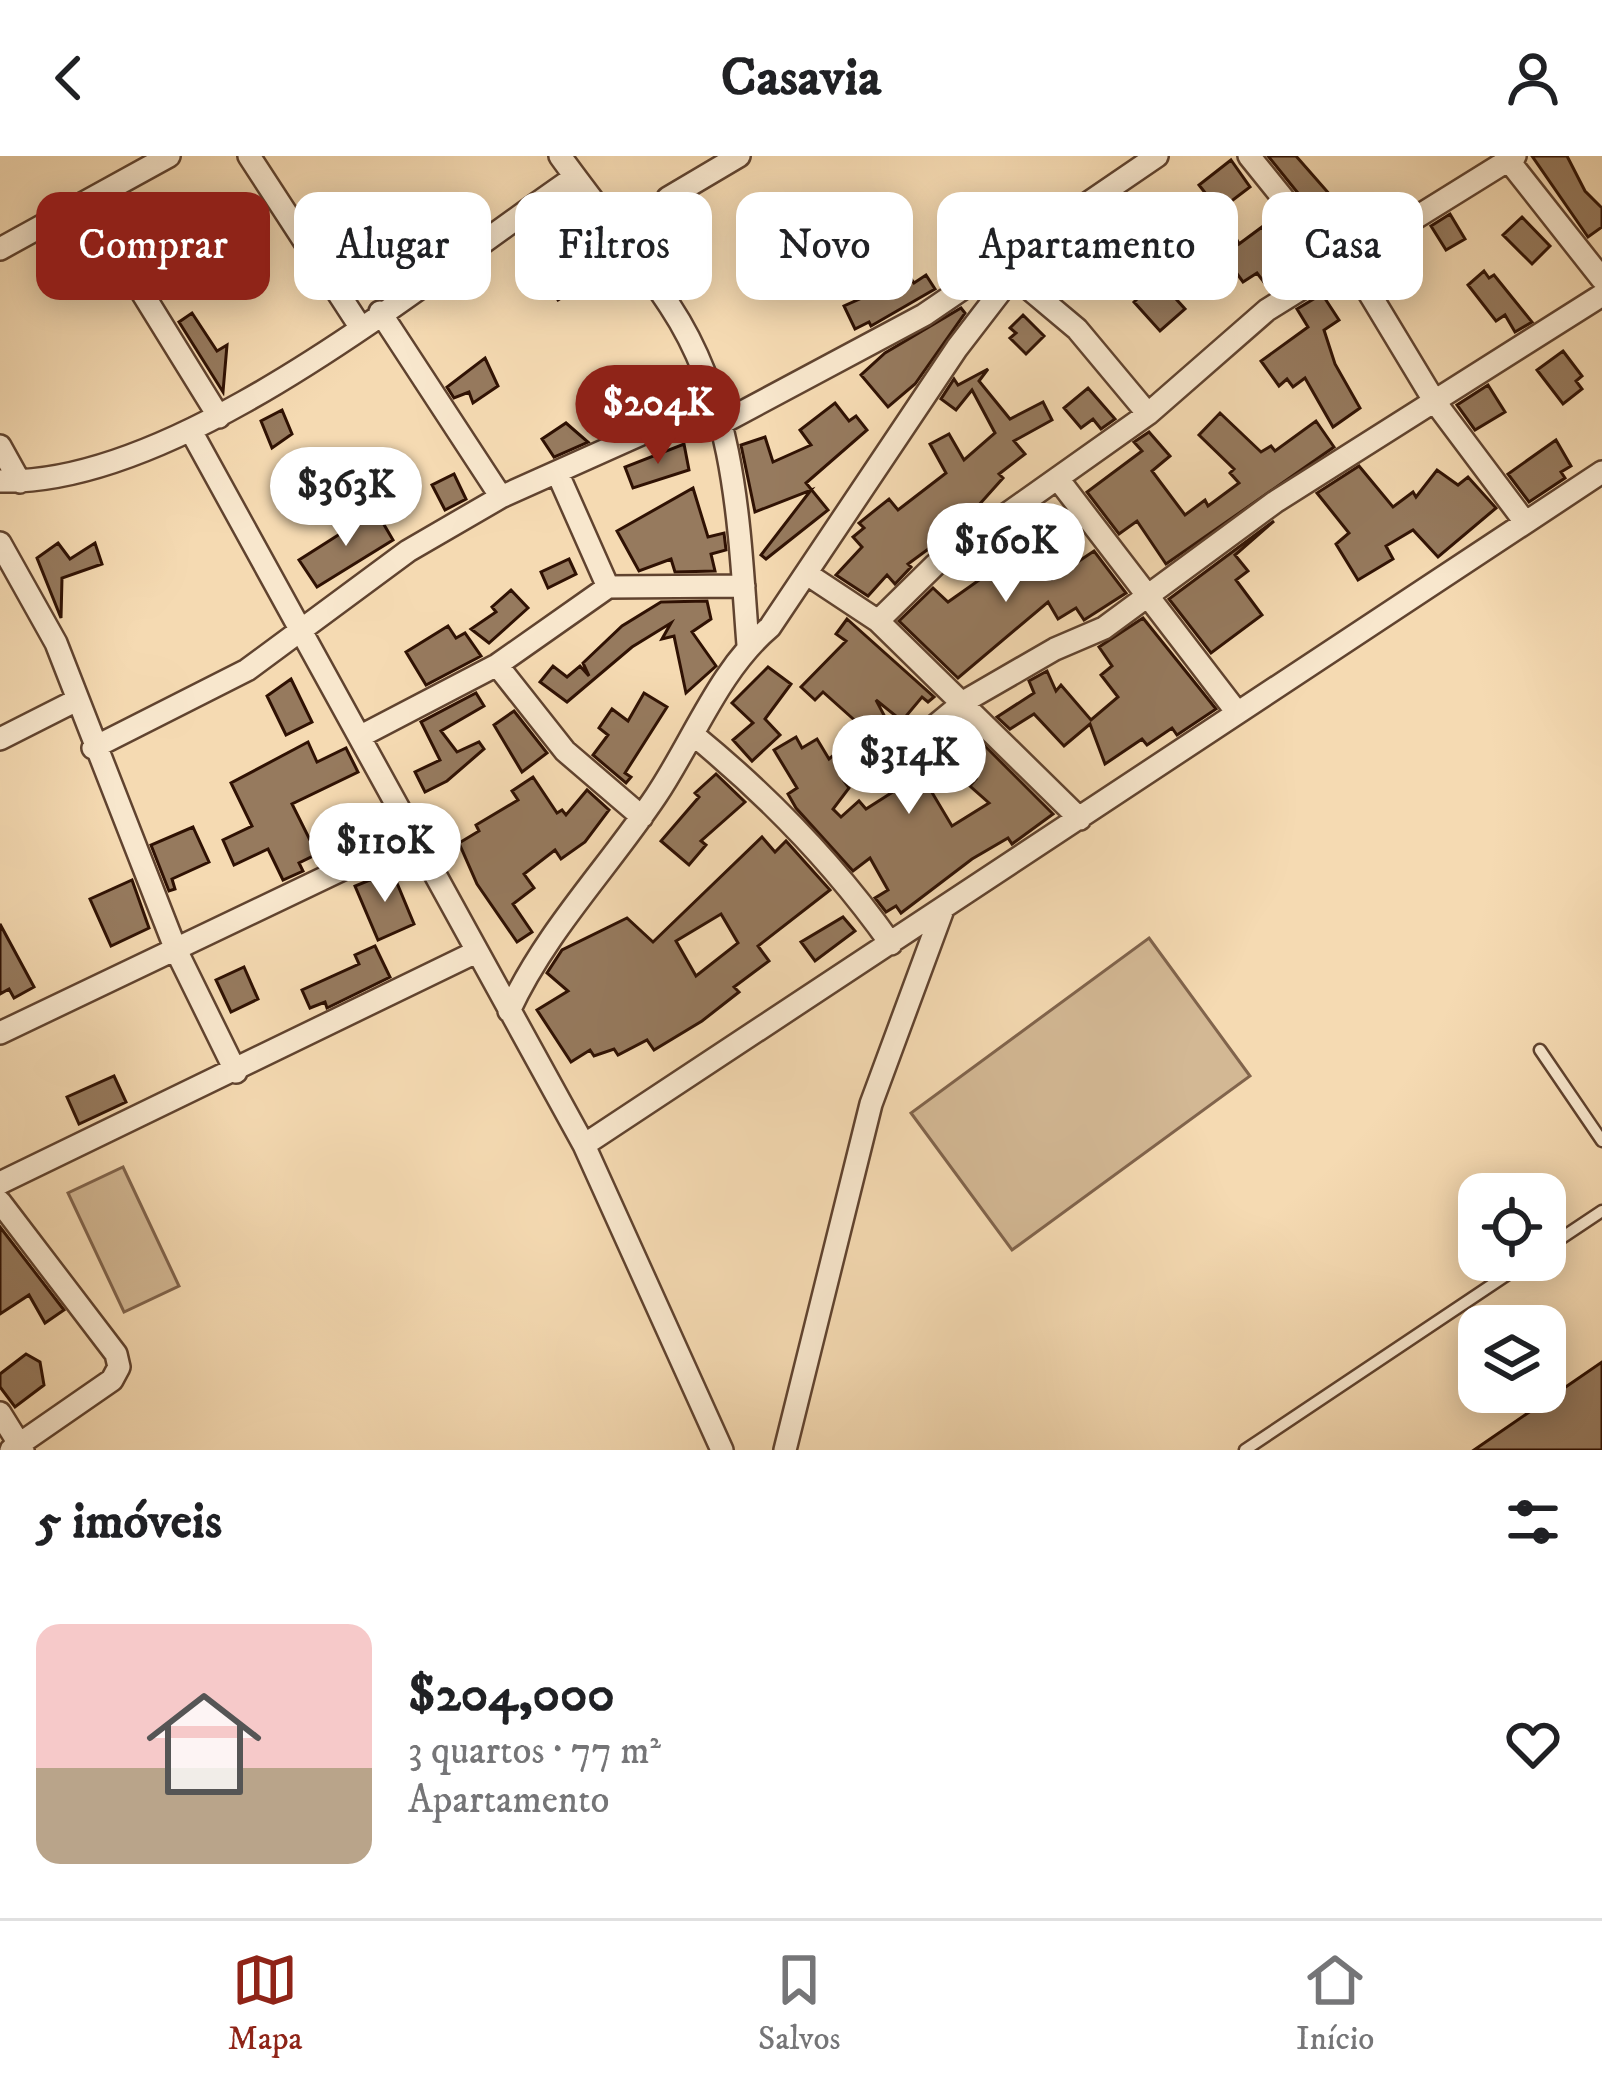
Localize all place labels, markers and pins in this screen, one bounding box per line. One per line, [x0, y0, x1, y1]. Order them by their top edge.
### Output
pin: $204K [574, 365, 742, 467]
pin: $363K [262, 447, 430, 549]
pin: $160K [922, 503, 1090, 605]
pin: $314K [825, 715, 993, 817]
pin: $110K [301, 803, 469, 905]

